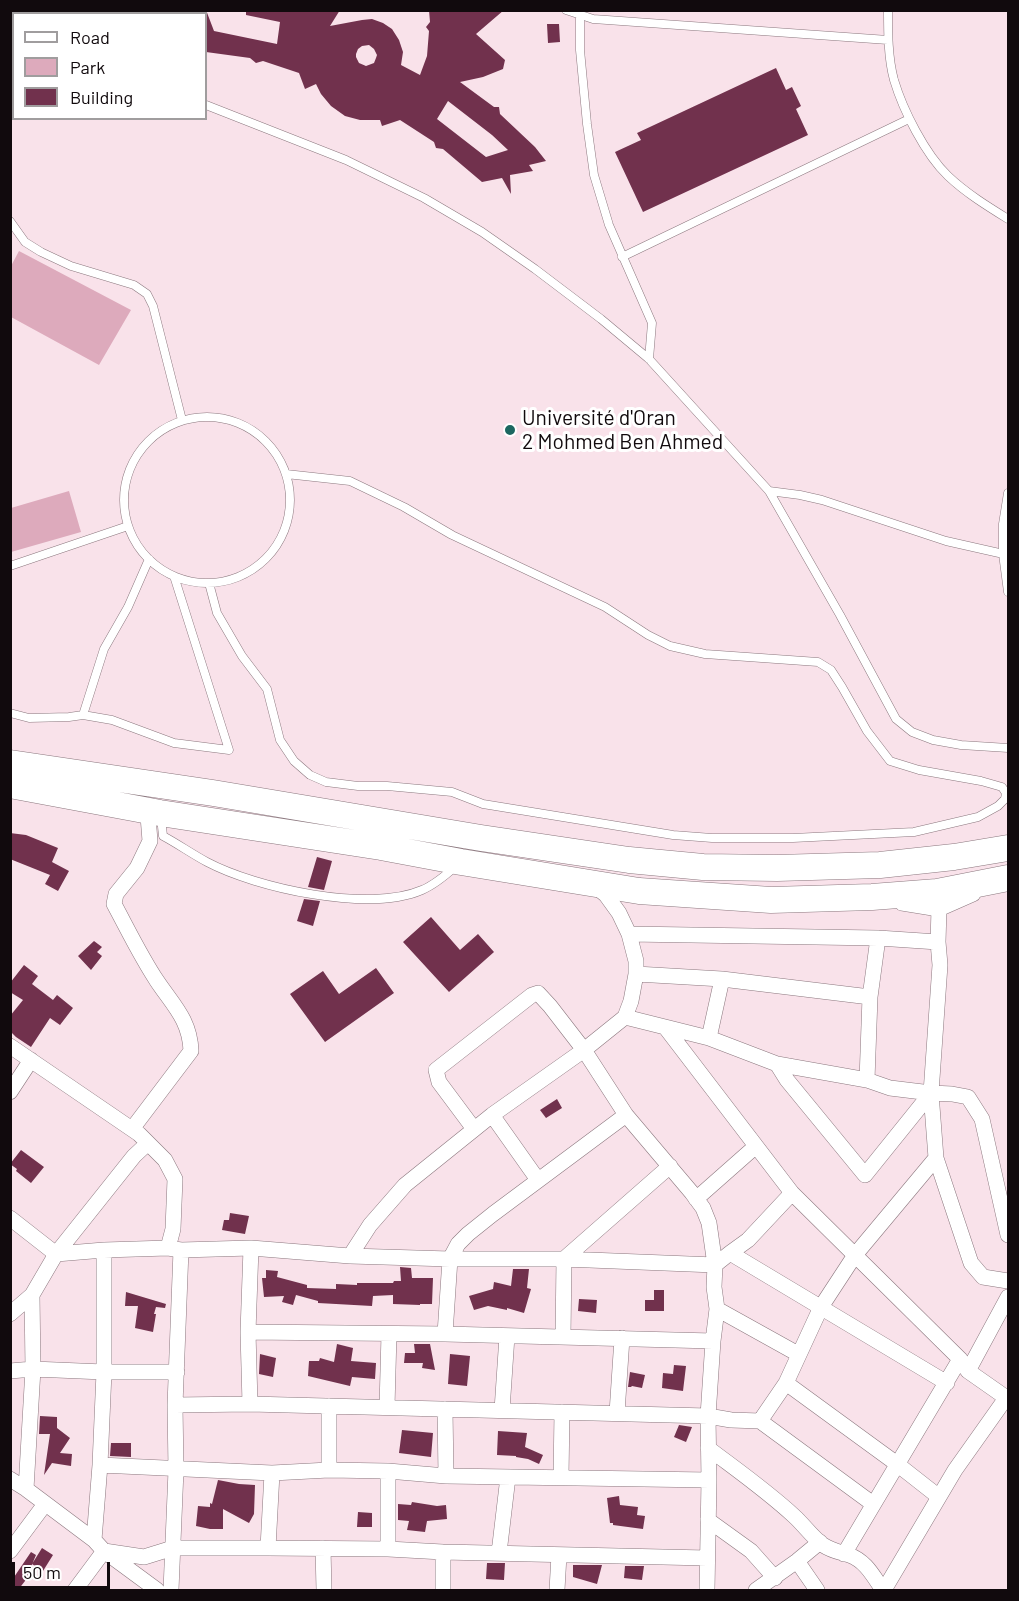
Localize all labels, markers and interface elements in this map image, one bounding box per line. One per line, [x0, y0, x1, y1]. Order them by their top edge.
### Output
legend [12, 12, 207, 120]
text: Road [70, 26, 110, 48]
text: Park [70, 56, 105, 78]
text: Building [70, 86, 133, 108]
place label: Université d'Oran 2 Mohmed Ben Ahmed [522, 405, 723, 455]
marker: Université d'Oran 2 Mohmed Ben Ahmed [503, 423, 517, 437]
scale bar [15, 1550, 112, 1588]
text: 50 m [23, 1561, 61, 1583]

